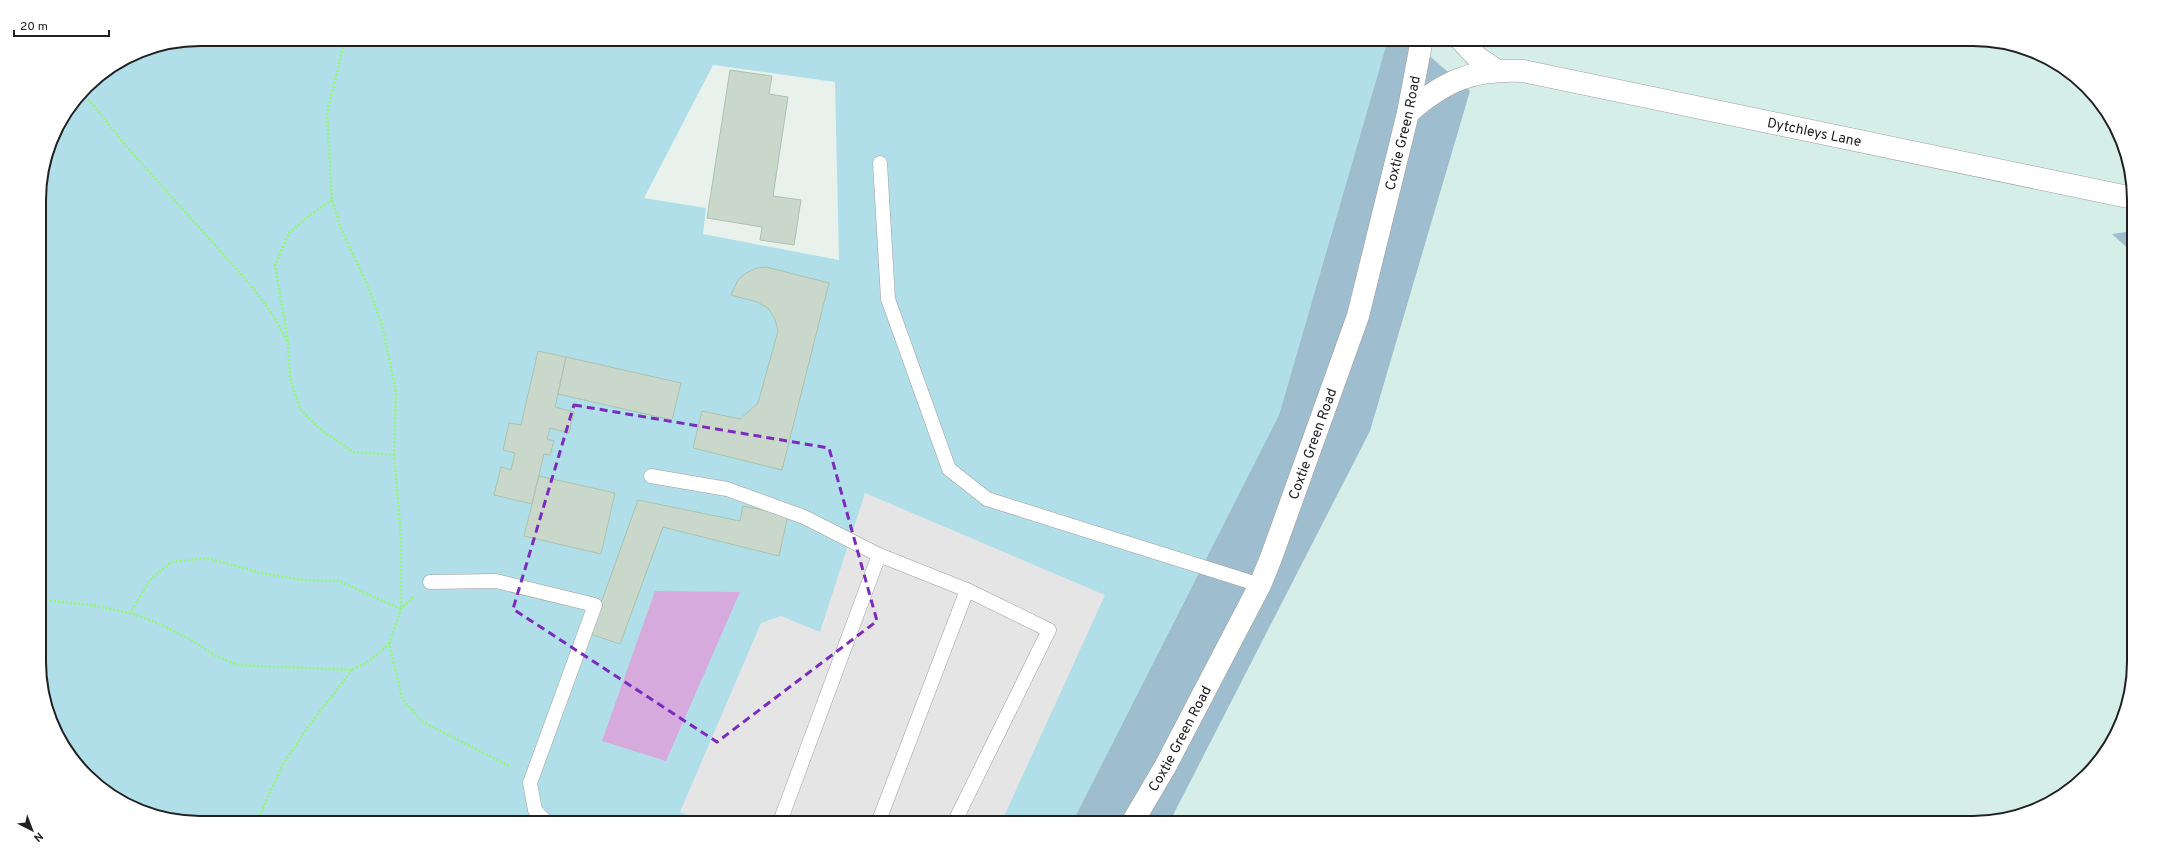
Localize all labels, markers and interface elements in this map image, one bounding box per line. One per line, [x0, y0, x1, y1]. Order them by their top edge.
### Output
scale bar [14, 12, 109, 38]
text: 20 m [20, 19, 48, 35]
street label: Coxtie Green Road [1382, 75, 1425, 192]
street label: Dytchleys Lane [1765, 115, 1863, 151]
street label: Coxtie Green Road [1286, 386, 1341, 502]
street label: Coxtie Green Road [1145, 684, 1216, 795]
north arrow [12, 810, 52, 850]
text: N [30, 829, 46, 845]

